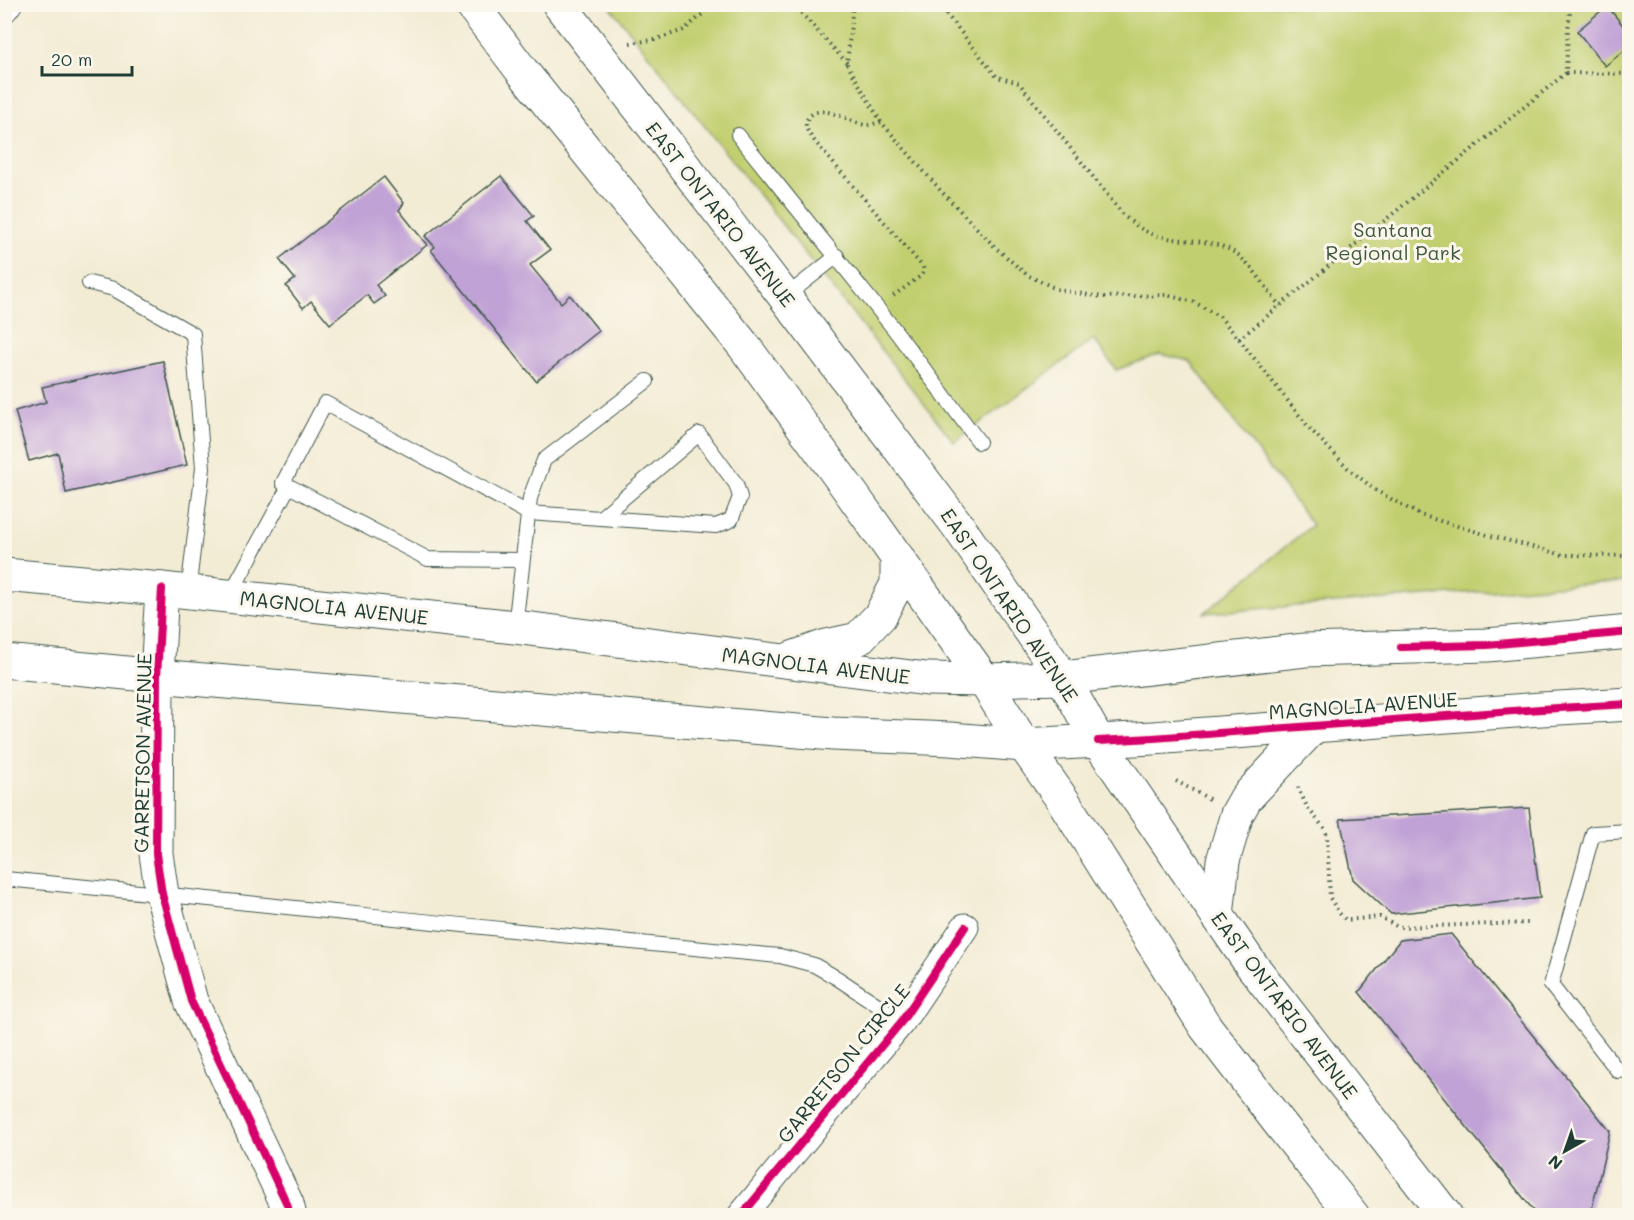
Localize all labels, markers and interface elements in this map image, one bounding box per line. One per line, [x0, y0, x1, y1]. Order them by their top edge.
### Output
scale bar [42, 39, 132, 77]
text: 20 m [51, 47, 92, 71]
street label: EAST ONTARIO AVENUE [640, 116, 802, 312]
park label: Santana Regional Park [1325, 216, 1461, 265]
street label: EAST ONTARIO AVENUE [935, 503, 1085, 707]
street label: MAGNOLIA AVENUE [238, 584, 430, 630]
street label: MAGNOLIA AVENUE [720, 641, 912, 689]
street label: GARRETSON AVENUE [127, 653, 157, 853]
street label: MAGNOLIA AVENUE [1268, 685, 1458, 725]
street label: EAST ONTARIO AVENUE [1206, 906, 1364, 1104]
street label: GARRETSON CIRCLE [771, 978, 915, 1148]
north arrow [1535, 1121, 1595, 1181]
text: N [1544, 1151, 1566, 1175]

